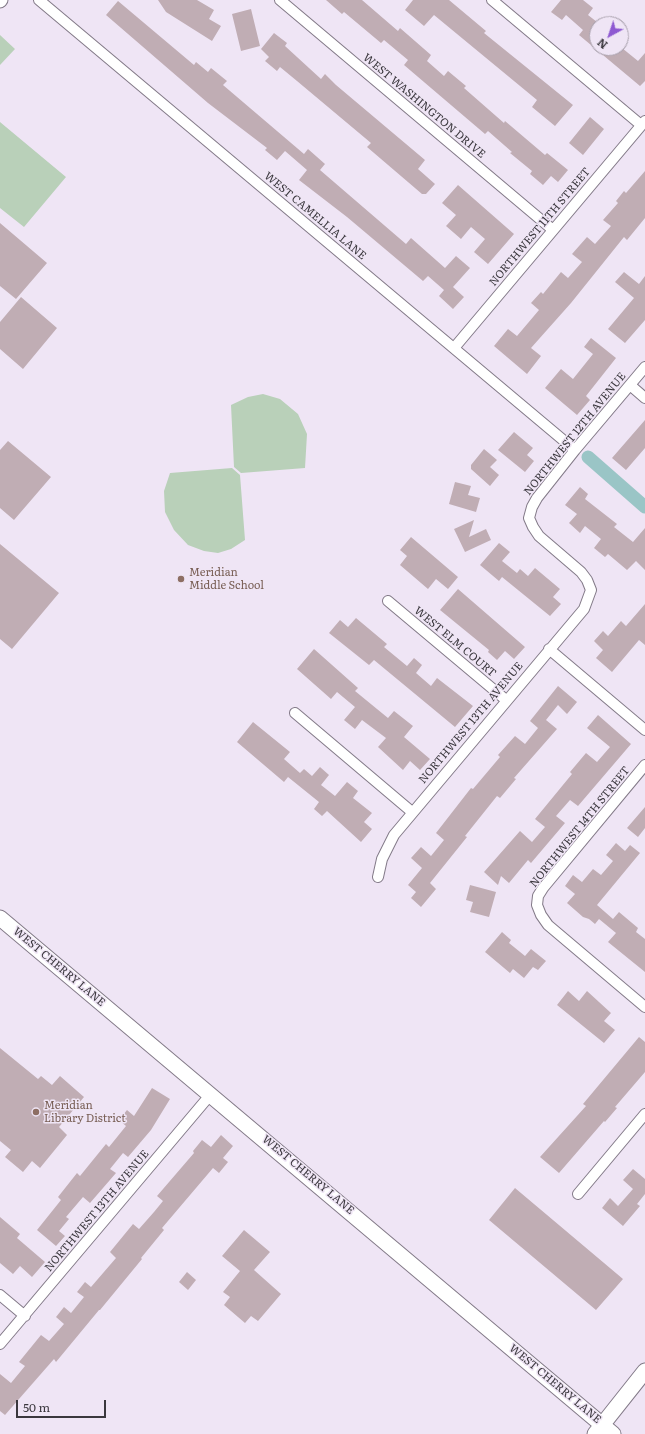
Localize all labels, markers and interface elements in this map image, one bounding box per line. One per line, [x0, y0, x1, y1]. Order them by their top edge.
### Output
north arrow [589, 16, 629, 56]
text: N [593, 35, 611, 54]
street label: WEST WASHINGTON DRIVE [360, 51, 488, 161]
street label: NORTHWEST 11TH STREET [487, 165, 593, 289]
street label: WEST CAMELLIA LANE [261, 169, 369, 263]
street label: NORTHWEST 12TH AVENUE [521, 370, 629, 498]
place label: Meridian Middle School [189, 566, 264, 592]
marker: Meridian Middle School [176, 574, 186, 584]
street label: WEST ELM COURT [411, 604, 499, 680]
street label: NORTHWEST 13TH AVENUE [416, 660, 526, 786]
street label: NORTHWEST 14TH STREET [527, 764, 633, 890]
street label: WEST CHERRY LANE [10, 925, 108, 1009]
place label: Meridian Library District [44, 1099, 126, 1125]
marker: Meridian Library District [31, 1107, 41, 1117]
street label: WEST CHERRY LANE [259, 1133, 357, 1217]
street label: NORTHWEST 13TH AVENUE [42, 1148, 152, 1274]
street label: WEST CHERRY LANE [506, 1342, 604, 1426]
scale bar [18, 1392, 108, 1418]
text: 50 m [23, 1398, 50, 1416]

